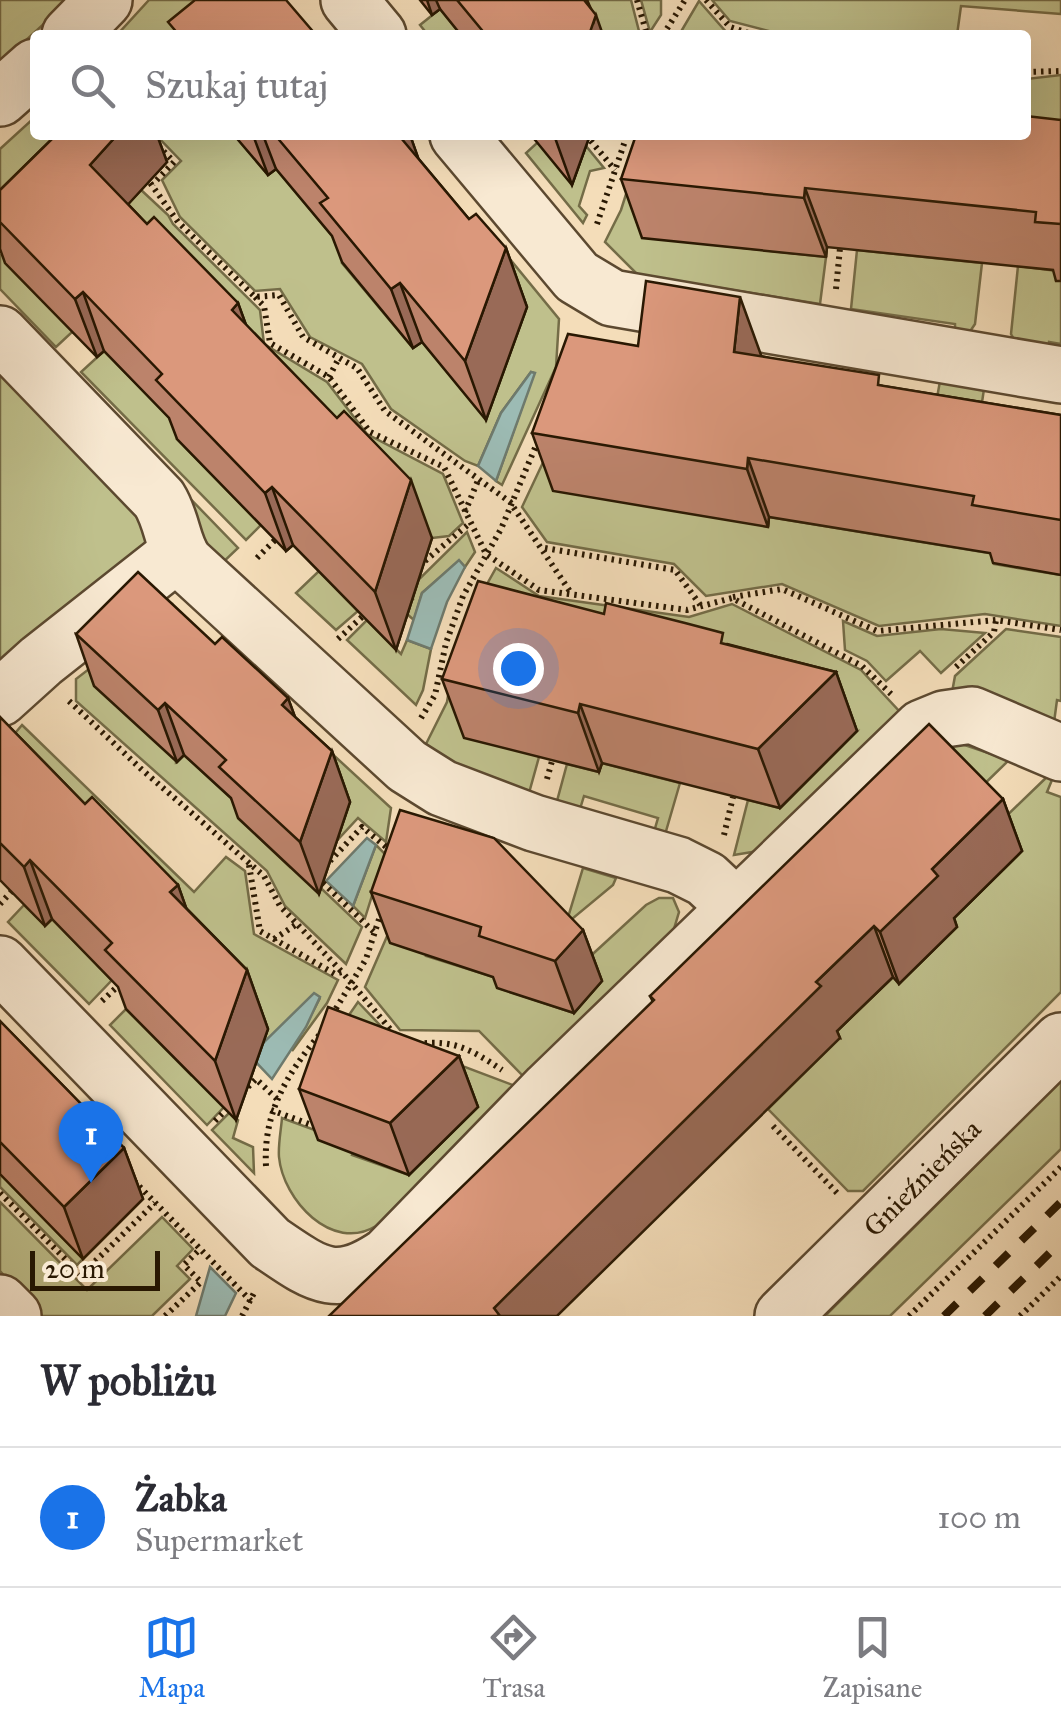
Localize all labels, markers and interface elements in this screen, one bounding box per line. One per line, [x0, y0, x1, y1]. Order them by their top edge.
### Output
search box [30, 30, 1031, 140]
icon: search [65, 58, 120, 113]
text: Szukaj tutaj [145, 62, 328, 108]
your location [493, 643, 544, 694]
pin: 1 [58, 1100, 124, 1183]
street label: Gnieźnieńska [856, 1112, 988, 1244]
scale bar [30, 1246, 160, 1290]
text: 20 m [45, 1251, 105, 1286]
text: W pobliżu [40, 1355, 216, 1407]
text: Żabka [135, 1475, 227, 1521]
text: 1 [66, 1498, 79, 1537]
text: 100 m [937, 1498, 1021, 1537]
text: Supermarket [135, 1521, 303, 1560]
tab: Mapa [139, 1610, 205, 1705]
tab: Trasa [482, 1610, 545, 1705]
tab: Zapisane [823, 1610, 922, 1705]

